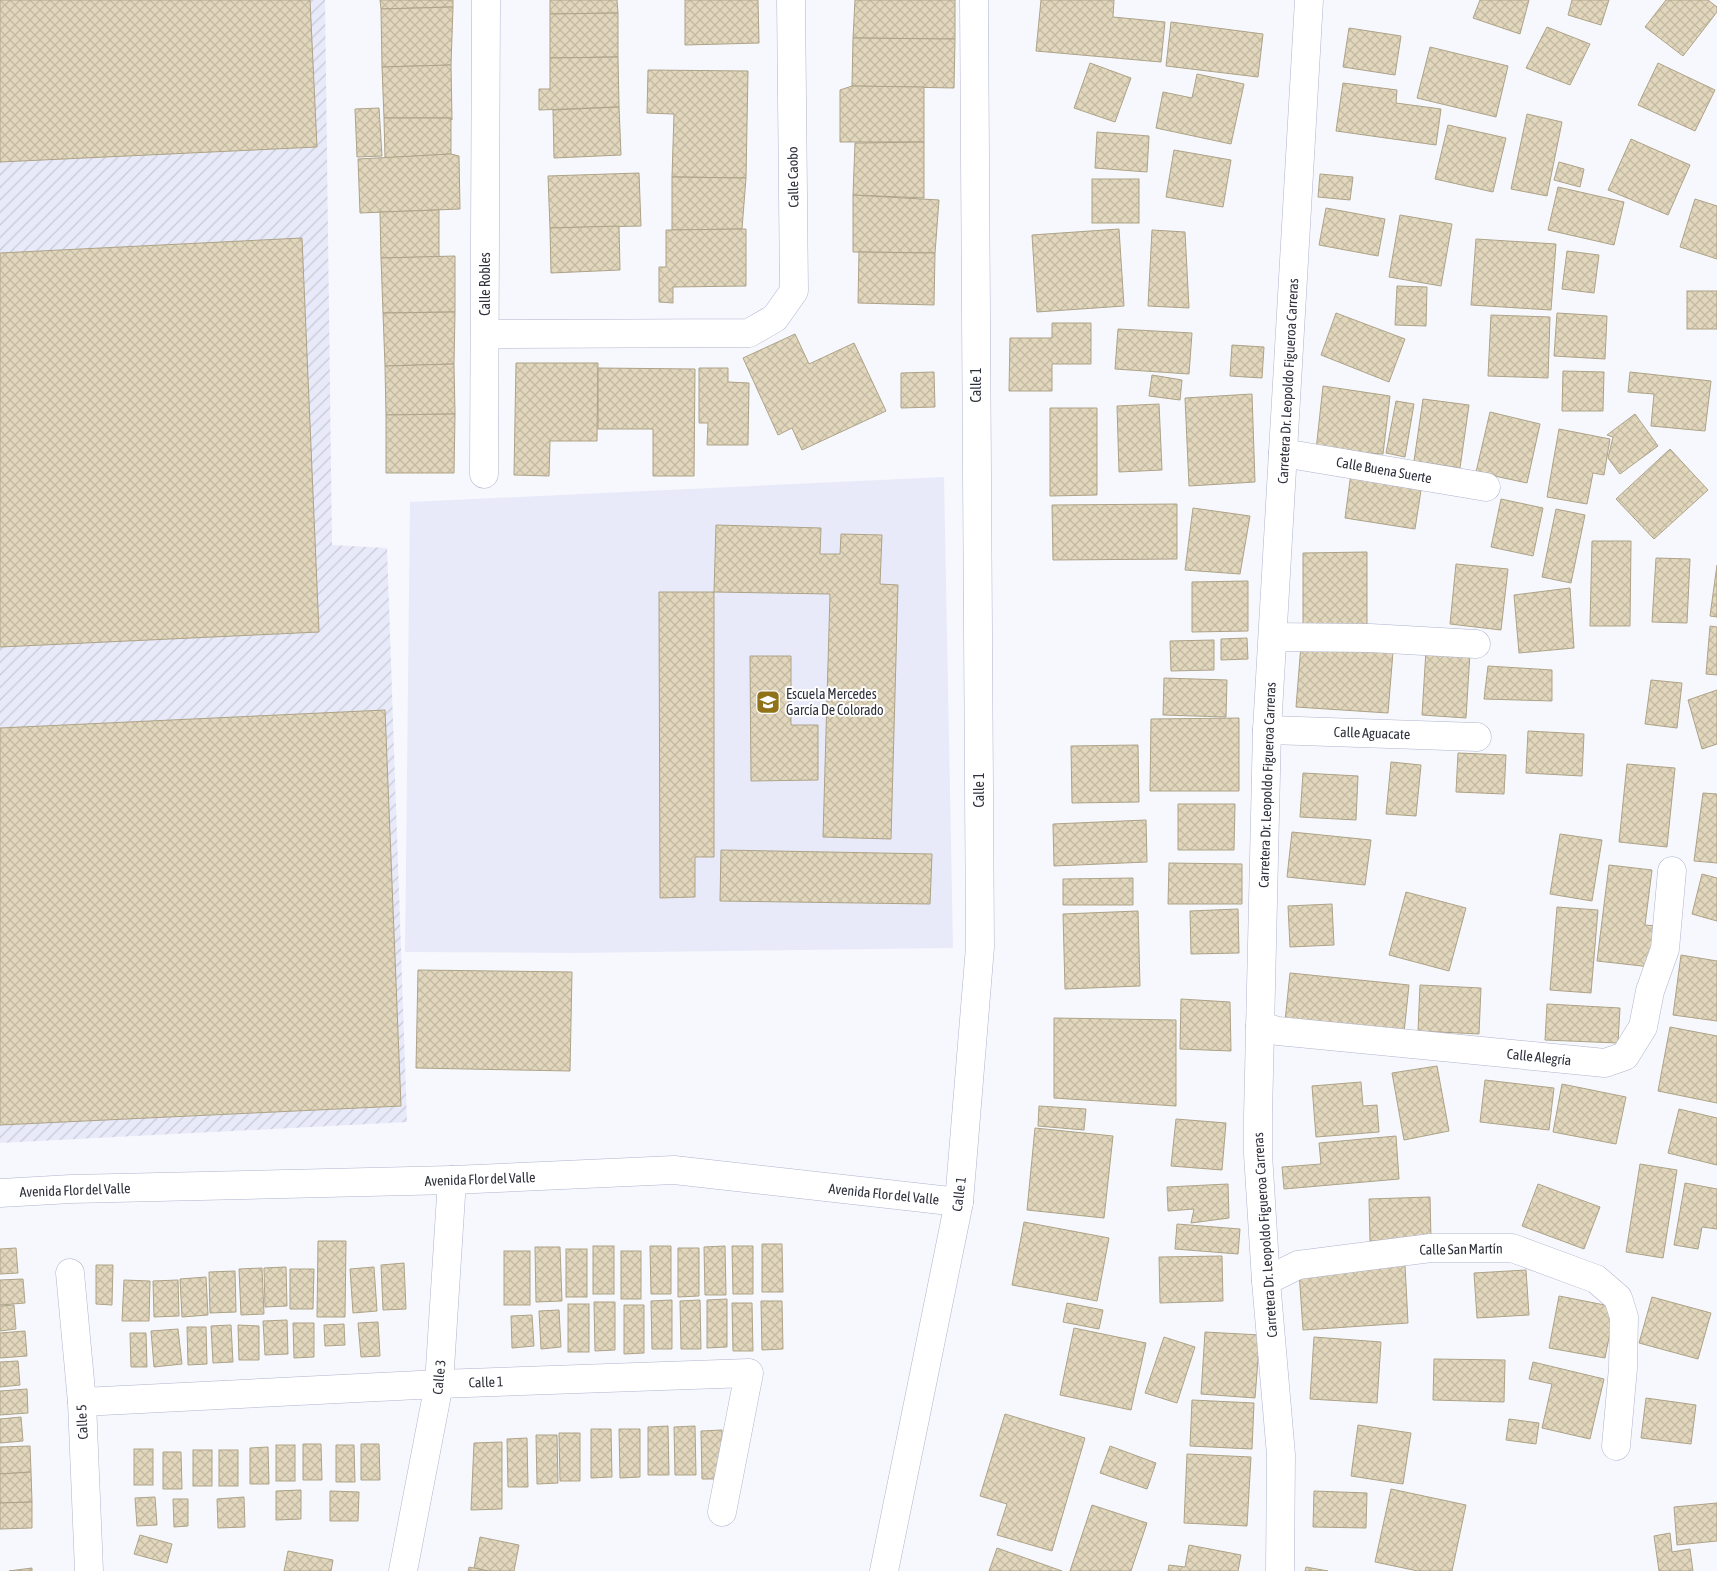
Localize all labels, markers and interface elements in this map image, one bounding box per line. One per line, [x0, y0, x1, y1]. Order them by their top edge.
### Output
street label: Calle Caobo [784, 146, 802, 208]
street label: Calle Robles [477, 252, 493, 316]
street label: Carretera Dr. Leopoldo Figueroa Carreras [1275, 278, 1301, 484]
street label: Calle 1 [968, 368, 984, 402]
street label: Calle Buena Suerte [1335, 454, 1433, 486]
street label: Carretera Dr. Leopoldo Figueroa Carreras [1255, 682, 1279, 888]
place label: Escuela Mercedes García De Colorado [786, 686, 884, 718]
school or university icon: Escuela Mercedes García De Colorado [755, 689, 781, 715]
street label: Calle Aguacate [1334, 724, 1410, 742]
street label: Calle 1 [971, 773, 987, 807]
street label: Calle Alegría [1506, 1046, 1572, 1068]
street label: Carretera Dr. Leopoldo Figueroa Carreras [1250, 1132, 1280, 1338]
street label: Avenida Flor del Valle [424, 1169, 536, 1189]
street label: Calle 1 [949, 1176, 969, 1212]
street label: Avenida Flor del Valle [19, 1180, 131, 1200]
street label: Avenida Flor del Valle [828, 1180, 940, 1208]
street label: Calle San Martín [1419, 1240, 1503, 1258]
street label: Calle 3 [429, 1359, 449, 1395]
street label: Calle 1 [468, 1373, 504, 1391]
street label: Calle 5 [73, 1404, 91, 1440]

